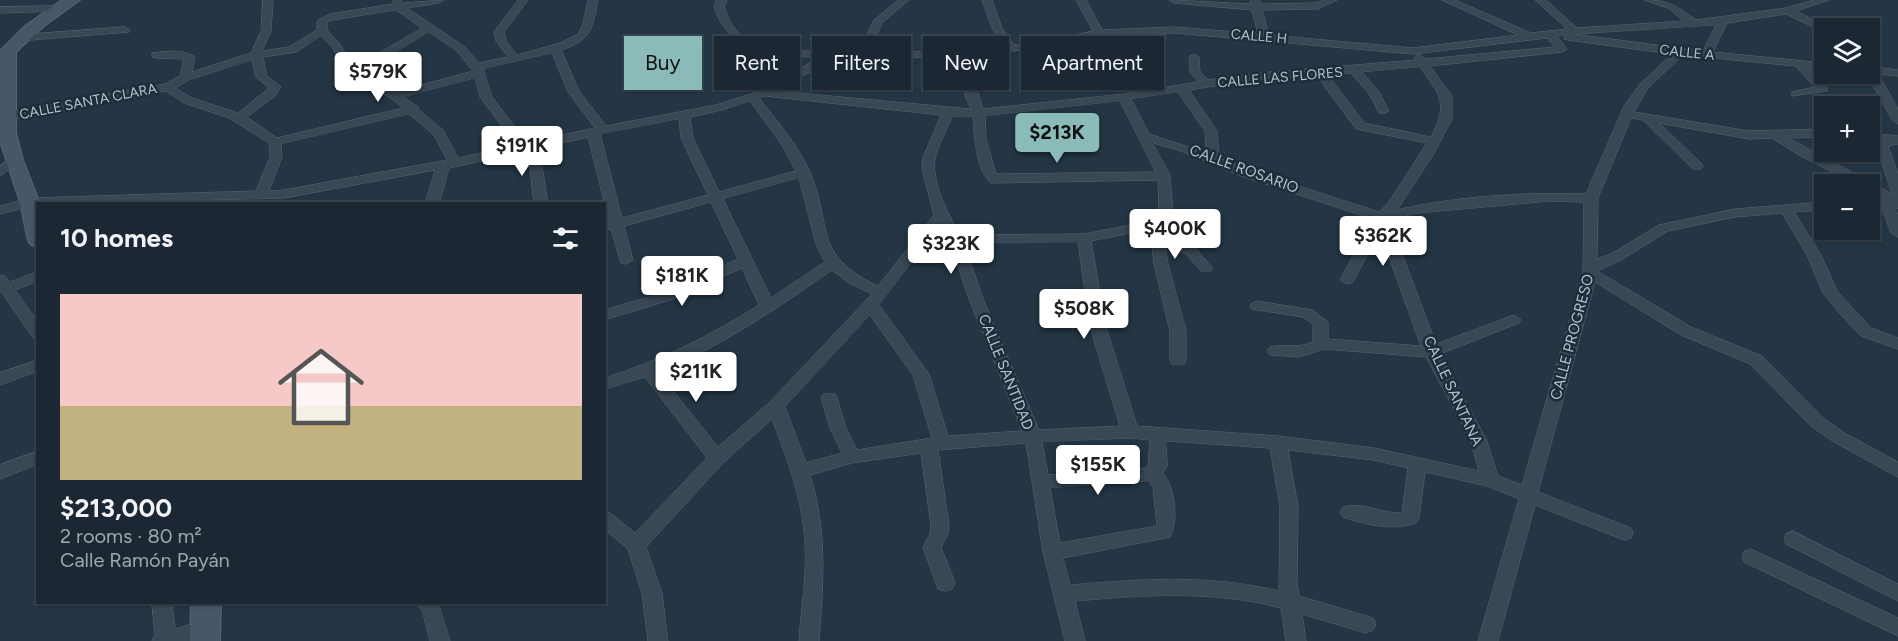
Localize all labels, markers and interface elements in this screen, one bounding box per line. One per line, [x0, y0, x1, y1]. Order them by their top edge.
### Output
map controls [1814, 18, 1880, 240]
button: layers [1814, 18, 1880, 84]
street label: CALLE H [1230, 26, 1288, 47]
chip: Buy [624, 36, 702, 90]
chip: Rent [714, 36, 800, 90]
chip: Filters [812, 36, 911, 90]
chip: New [923, 36, 1009, 90]
chip: Apartment [1021, 36, 1164, 90]
street label: CALLE A [1659, 41, 1716, 64]
pin: $579K [336, 52, 420, 103]
text: $579K [349, 59, 407, 83]
street label: CALLE LAS FLORES [1217, 64, 1343, 91]
street label: CALLE SANTA CLARA [18, 80, 159, 123]
button: + [1814, 96, 1880, 162]
pin: $213K [1015, 113, 1099, 164]
text: $213K [1029, 120, 1085, 144]
pin: $191K [480, 126, 564, 177]
text: $191K [496, 133, 548, 157]
street label: CALLE ROSARIO [1187, 141, 1301, 197]
button: − [1814, 174, 1880, 240]
pin: $400K [1133, 209, 1217, 260]
text: $400K [1144, 216, 1206, 240]
pin: $362K [1341, 216, 1425, 267]
text: 10 homes [60, 222, 173, 254]
icon: filters [549, 222, 582, 255]
text: $362K [1354, 223, 1412, 247]
pin: $323K [909, 224, 993, 275]
text: $323K [922, 231, 980, 255]
pin: $181K [640, 256, 724, 307]
text: $181K [655, 263, 709, 287]
street label: CALLE PROGRESO [1547, 272, 1597, 402]
pin: $508K [1042, 289, 1126, 340]
text: $508K [1053, 296, 1115, 320]
street label: CALLE SANTIDAD [975, 311, 1037, 433]
icon: home [267, 333, 375, 441]
street label: CALLE SANTANA [1420, 333, 1486, 449]
pin: $211K [654, 352, 738, 403]
text: $211K [670, 359, 722, 383]
pin: $155K [1056, 445, 1140, 496]
text: $155K [1070, 452, 1126, 476]
text: $213,000 [60, 492, 172, 524]
text: 2 rooms · 80 m² [60, 524, 202, 548]
text: Calle Ramón Payán [60, 548, 230, 572]

